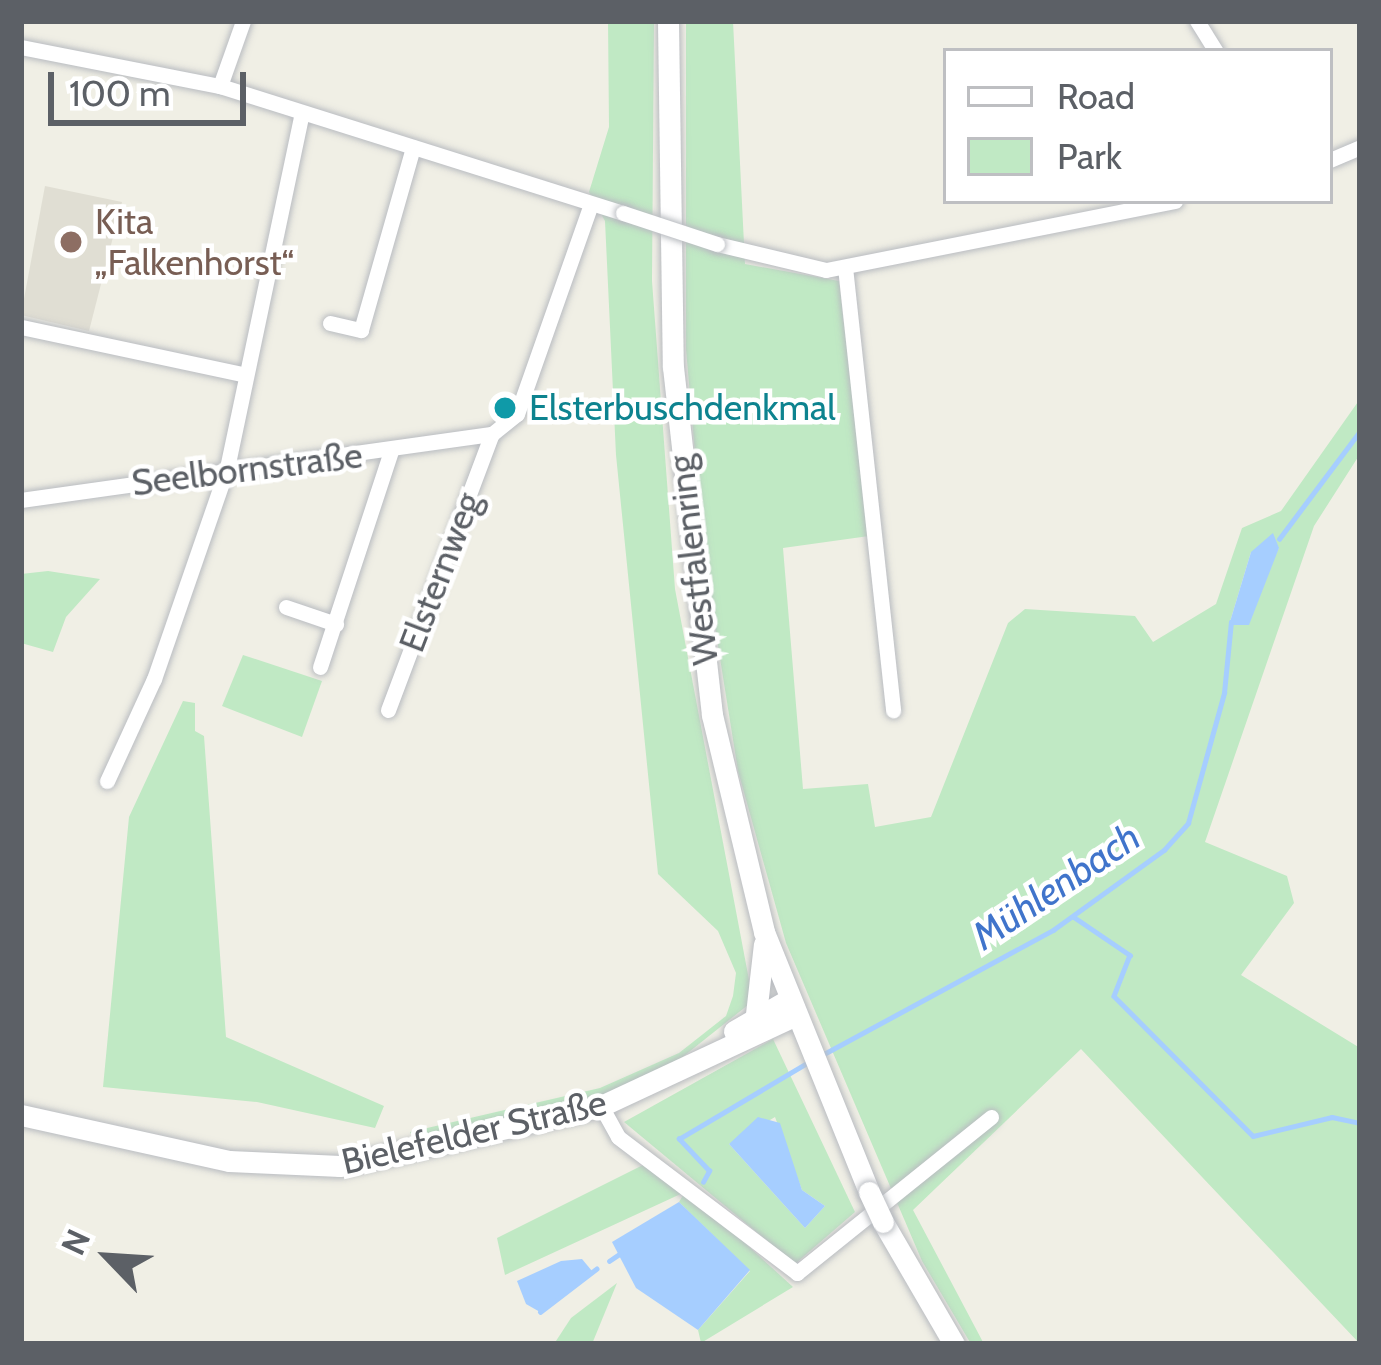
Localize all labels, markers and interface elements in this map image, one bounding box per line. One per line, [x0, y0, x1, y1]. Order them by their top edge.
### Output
scale bar [54, 48, 252, 122]
legend [943, 48, 1333, 204]
text: 100 m [69, 71, 171, 115]
text: Road [1057, 74, 1135, 118]
text: Park [1057, 134, 1122, 178]
place label: Kita „Falkenhorst“ [95, 199, 294, 284]
marker: Kita „Falkenhorst“ [58, 229, 84, 255]
place label: Elsterbuschdenkmal [529, 386, 836, 430]
marker: Elsterbuschdenkmal [492, 395, 518, 421]
street label: Seelbornstraße [129, 433, 365, 505]
street label: Westfalenring [659, 453, 727, 667]
street label: Elsternweg [390, 486, 490, 658]
water label: Mühlenbach [963, 813, 1149, 959]
street label: Bielefelder Straße [337, 1081, 611, 1183]
north arrow [48, 1197, 168, 1317]
text: N [52, 1223, 98, 1261]

